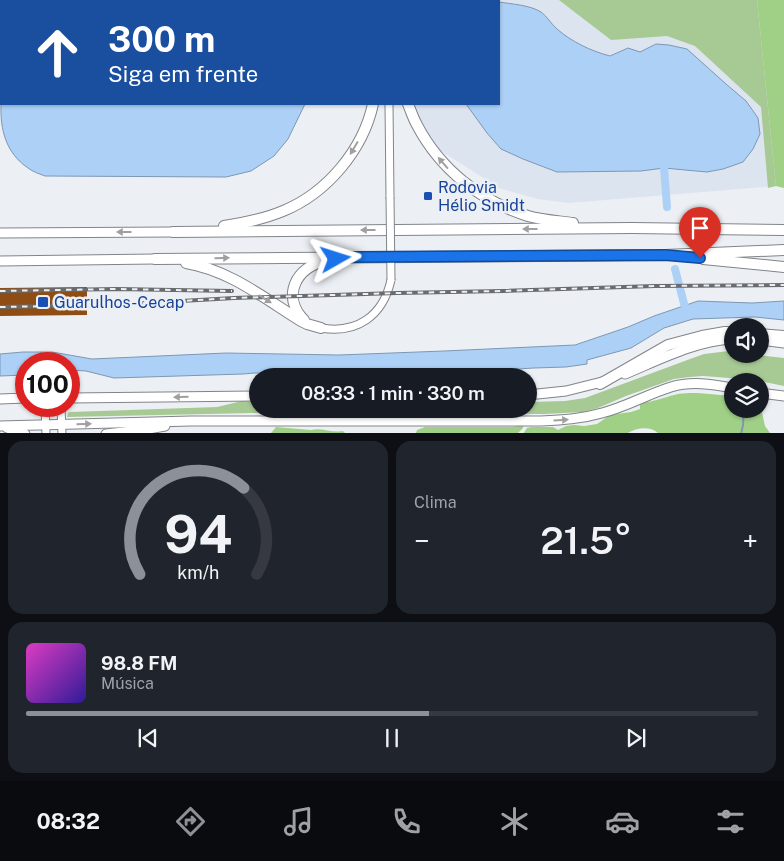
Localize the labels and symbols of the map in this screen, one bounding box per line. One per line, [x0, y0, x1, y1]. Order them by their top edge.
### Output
one-way arrow [350, 142, 359, 155]
one-way arrow [437, 157, 449, 169]
place label: Rodovia Hélio Smidt [438, 178, 525, 215]
marker: Rodovia Hélio Smidt [422, 190, 434, 202]
pin [679, 207, 721, 258]
one-way arrow [522, 225, 538, 233]
one-way arrow [360, 226, 376, 234]
one-way arrow [116, 228, 132, 236]
position arrow [309, 232, 361, 284]
one-way arrow [214, 254, 230, 262]
place label: Guarulhos-Cecap [54, 293, 184, 312]
one-way arrow [259, 294, 272, 303]
marker: Guarulhos-Cecap [36, 295, 50, 309]
speed limit sign: 100 [15, 352, 80, 417]
one-way arrow [173, 393, 189, 401]
one-way arrow [553, 415, 569, 423]
one-way arrow [76, 420, 92, 428]

